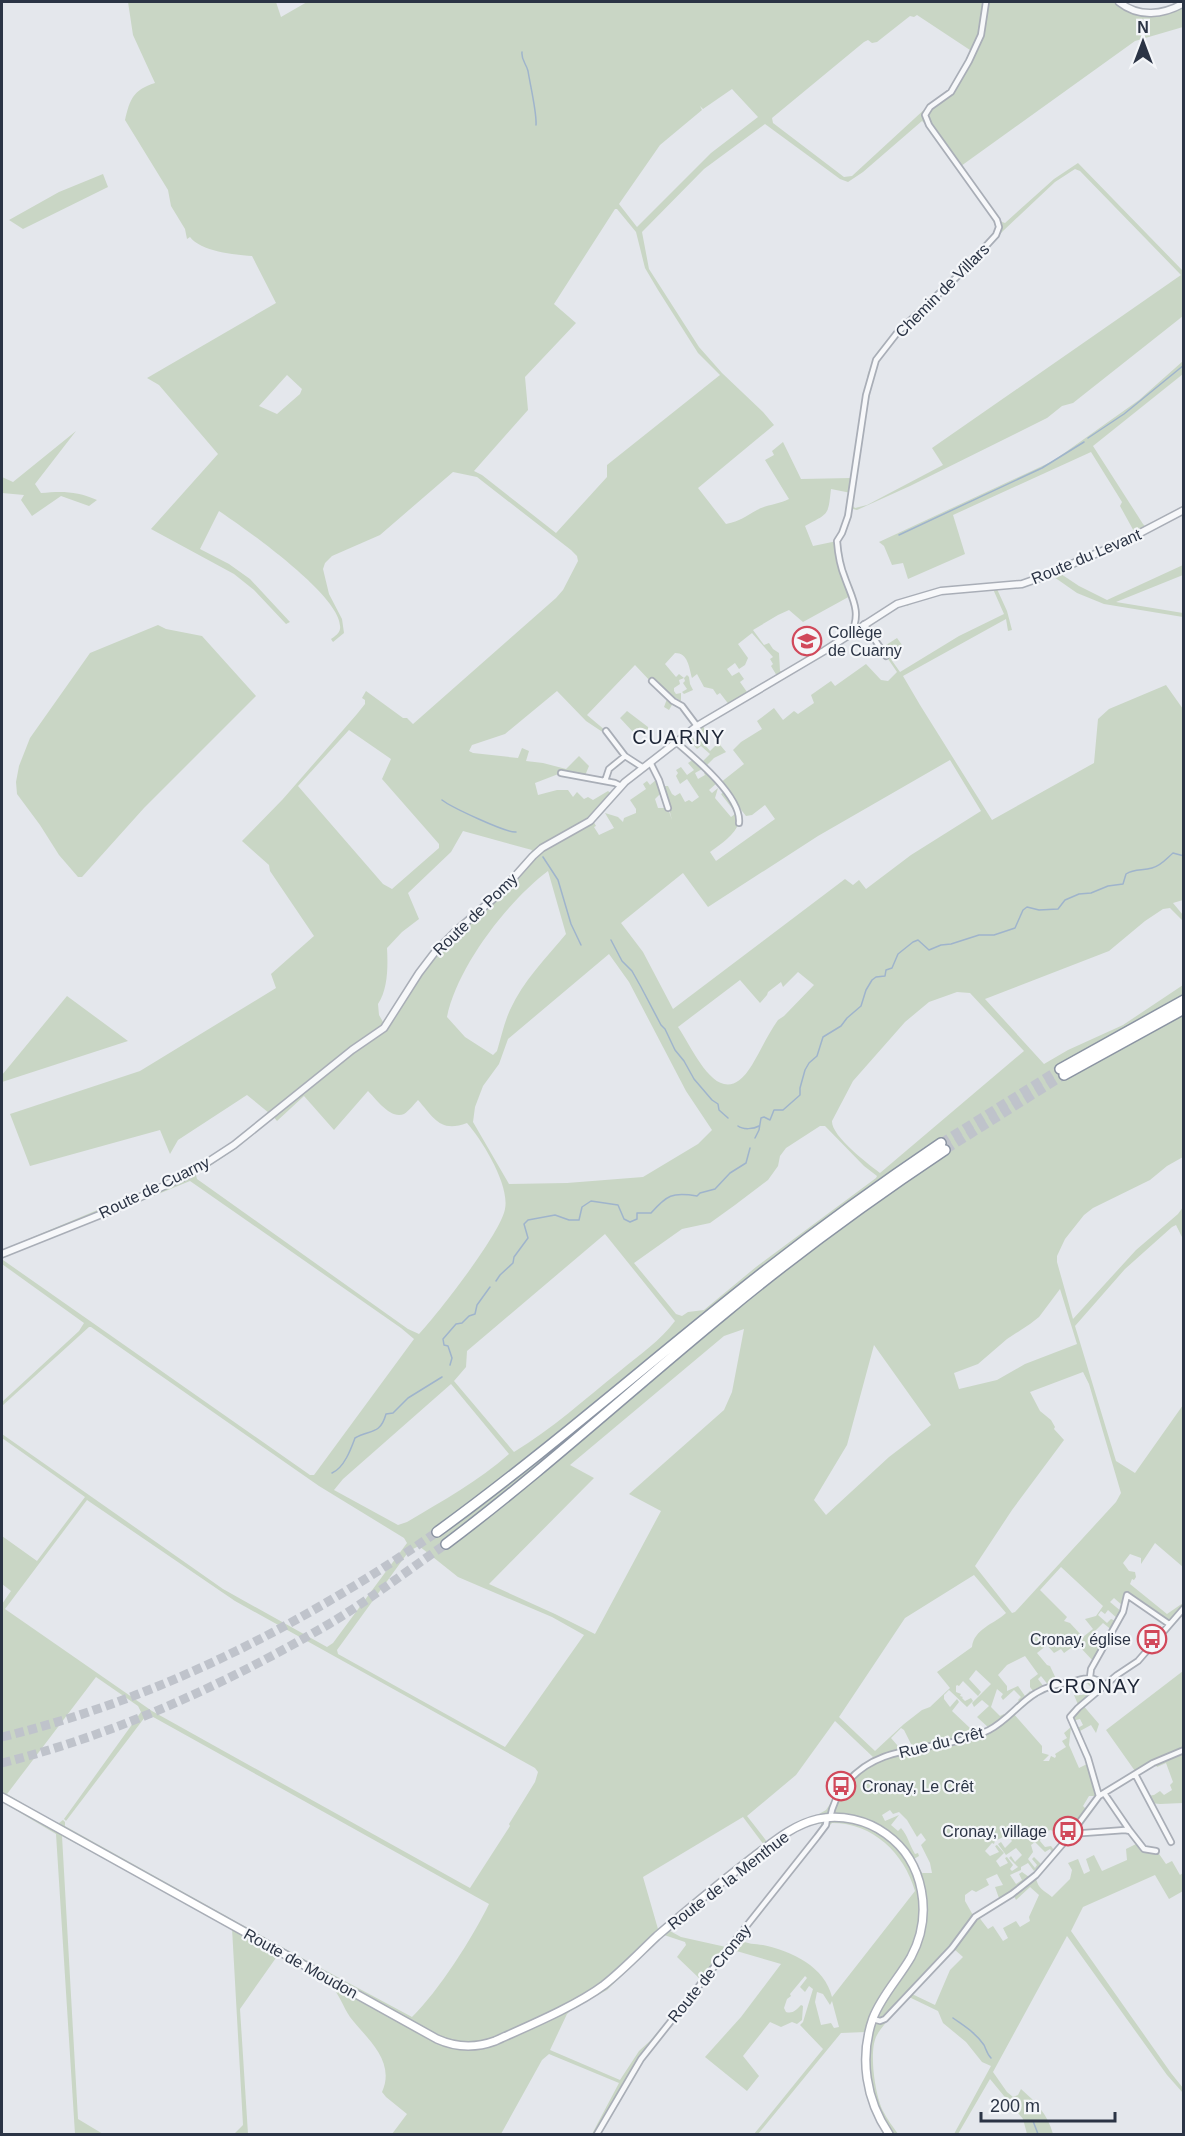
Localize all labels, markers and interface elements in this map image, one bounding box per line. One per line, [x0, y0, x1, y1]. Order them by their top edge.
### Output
north arrow [1113, 12, 1173, 72]
text: N [1137, 19, 1149, 36]
street label: Chemin de Villars [892, 240, 993, 341]
street label: Route du Levant [1029, 525, 1144, 587]
place label: Collège de Cuarny [828, 624, 902, 659]
school or university icon: Collège de Cuarny [791, 625, 823, 657]
district label: CUARNY [632, 726, 726, 748]
street label: Route de Pomy [430, 870, 521, 959]
street label: Route de Cuarny [96, 1153, 212, 1222]
bus stop icon: Cronay, église [1136, 1623, 1168, 1655]
place label: Cronay, église [1030, 1631, 1131, 1648]
district label: CRONAY [1048, 1675, 1142, 1697]
street label: Rue du Crêt [897, 1724, 986, 1761]
bus stop icon: Cronay, Le Crêt [825, 1770, 857, 1802]
place label: Cronay, Le Crêt [862, 1778, 974, 1795]
bus stop icon: Cronay, village [1052, 1815, 1084, 1847]
place label: Cronay, village [942, 1823, 1047, 1840]
street label: Route de la Menthue [665, 1828, 792, 1933]
street label: Route de Cronay [665, 1921, 754, 2026]
street label: Route de Moudon [241, 1925, 361, 2002]
scale bar [981, 2085, 1114, 2123]
text: 200 m [990, 2096, 1040, 2116]

